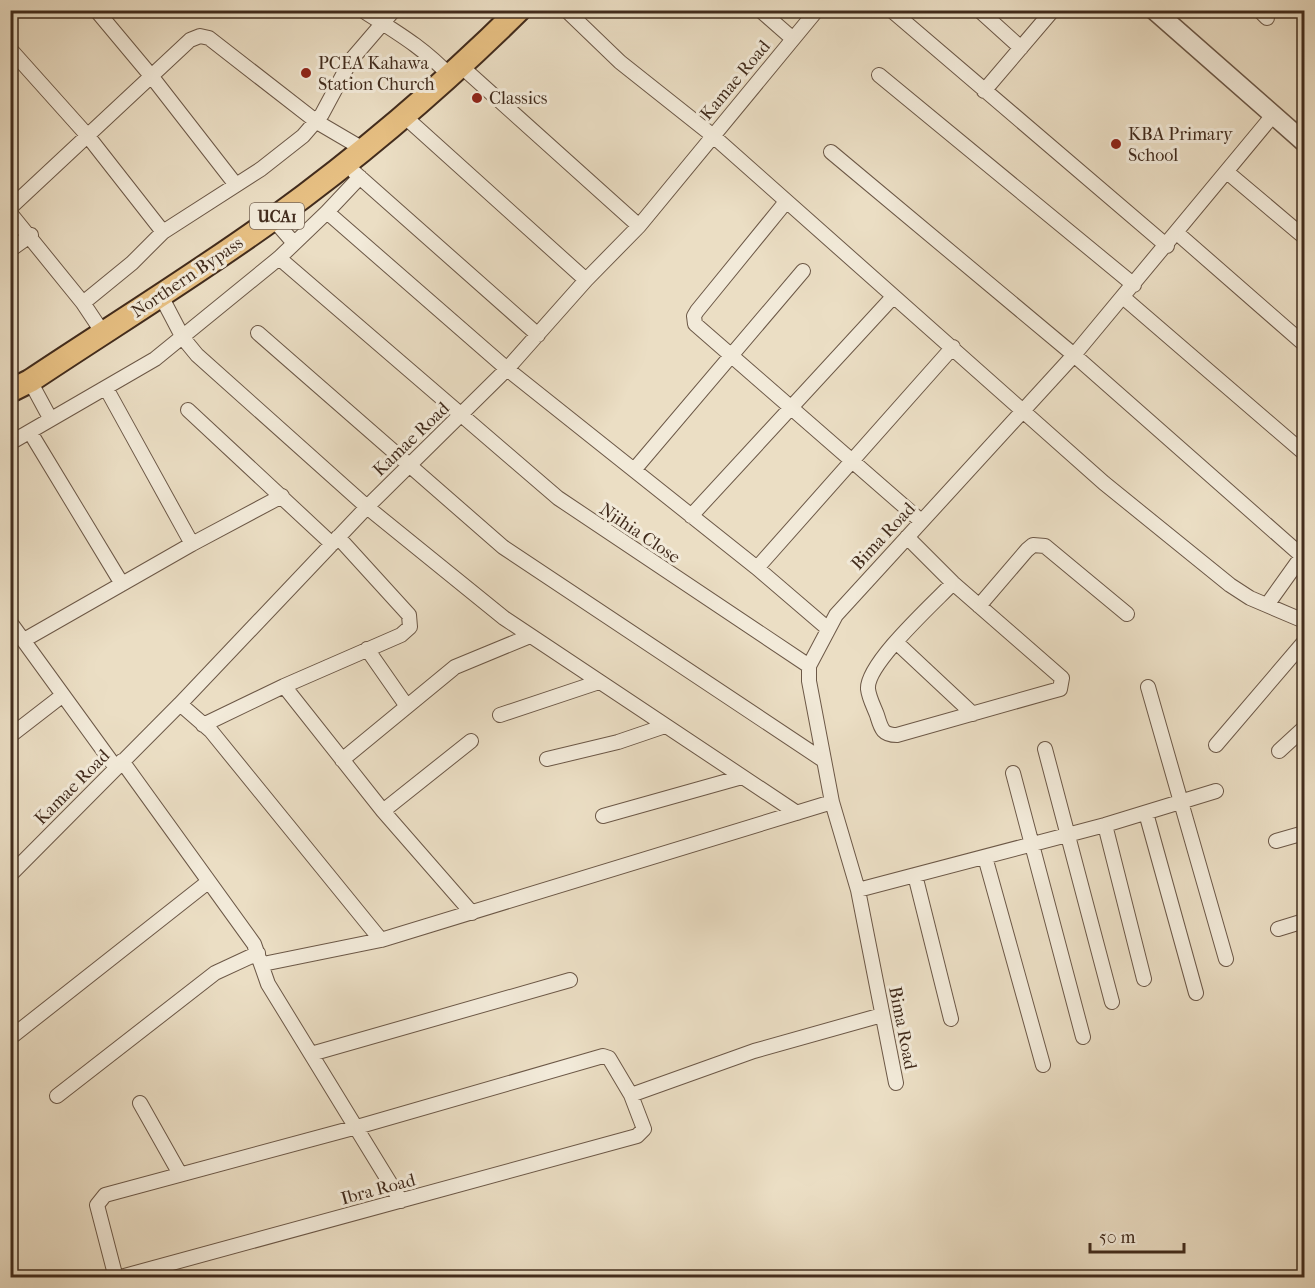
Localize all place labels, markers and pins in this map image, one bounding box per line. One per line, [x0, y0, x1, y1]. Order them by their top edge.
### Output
place label: PCEA Kahawa Station Church [318, 53, 435, 95]
marker: PCEA Kahawa Station Church [299, 66, 313, 80]
place label: Classics [489, 88, 548, 109]
marker: Classics [470, 91, 484, 105]
place label: KBA Primary School [1128, 124, 1234, 166]
marker: KBA Primary School [1109, 137, 1123, 151]

